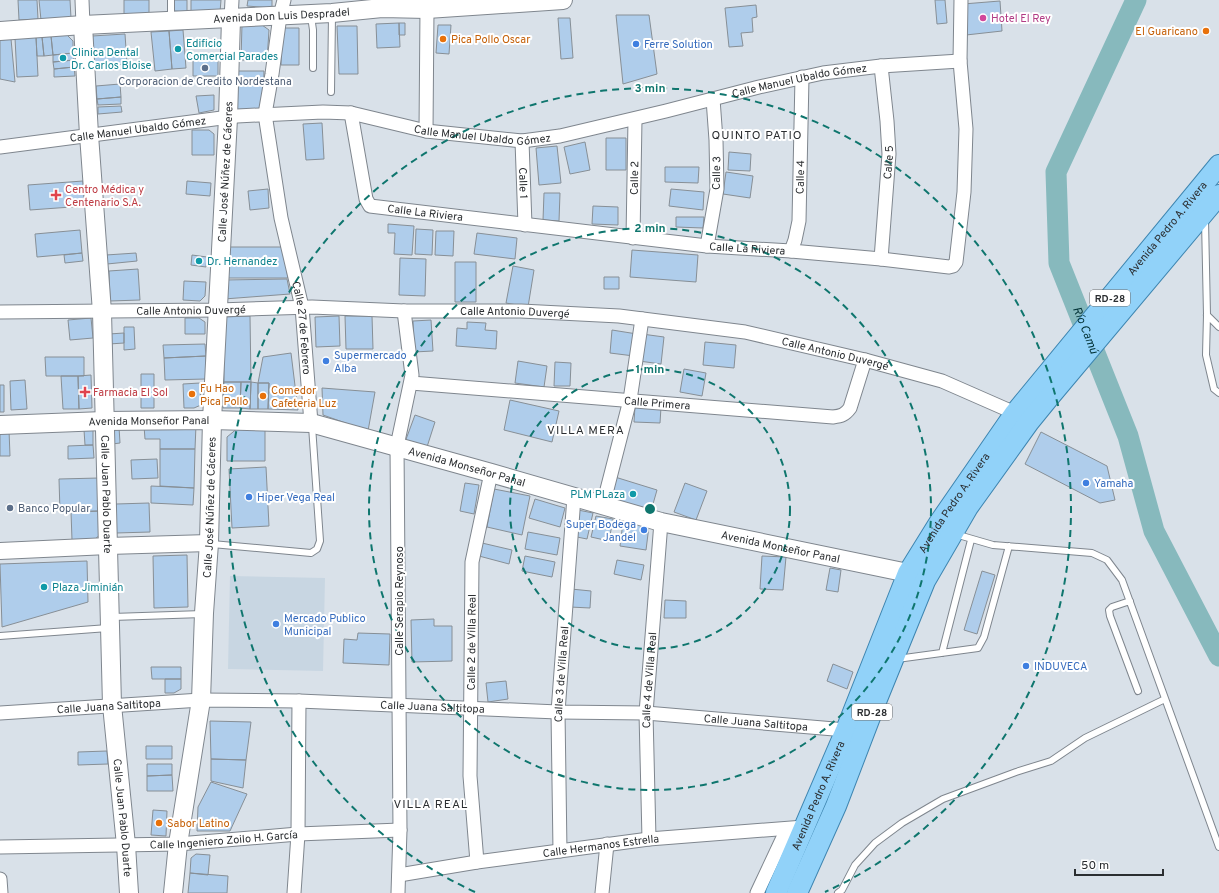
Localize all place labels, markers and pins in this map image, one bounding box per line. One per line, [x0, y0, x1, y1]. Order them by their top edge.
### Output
place label: Hotel El Rey [991, 12, 1051, 26]
marker: Hotel El Rey [978, 13, 988, 23]
place label: El Guaricano [1135, 25, 1198, 39]
marker: El Guaricano [1201, 26, 1211, 36]
place label: Pica Pollo Oscar [451, 33, 531, 47]
marker: Pica Pollo Oscar [438, 34, 448, 44]
place label: Edificio Comercial Parades [186, 37, 278, 64]
place label: Ferre Solution [644, 38, 713, 52]
marker: Ferre Solution [631, 39, 641, 49]
marker: Edificio Comercial Parades [173, 44, 183, 54]
place label: Clinica Dental Dr. Carlos Bloise [71, 46, 152, 73]
marker: Clinica Dental Dr. Carlos Bloise [58, 53, 68, 63]
marker: Corporacion de Credito Nordestana [200, 63, 210, 73]
place label: Corporacion de Credito Nordestana [118, 75, 292, 89]
place label: Centro Médica y Centenario S.A. [65, 183, 144, 210]
marker: Centro Médica y Centenario S.A. [50, 189, 62, 201]
place label: Dr. Hernandez [207, 255, 278, 269]
marker: Dr. Hernandez [194, 256, 204, 266]
place label: Supermercado Alba [334, 349, 407, 376]
marker: Supermercado Alba [321, 356, 331, 366]
place label: Fu Hao Pica Pollo [200, 382, 249, 409]
place label: Comedor Cafeteria Luz [271, 384, 336, 411]
place label: Farmacia El Sol [93, 386, 168, 400]
marker: Farmacia El Sol [80, 387, 90, 397]
marker: Fu Hao Pica Pollo [187, 389, 197, 399]
marker: Comedor Cafeteria Luz [258, 391, 268, 401]
place label: Yamaha [1094, 477, 1134, 491]
marker: Yamaha [1081, 478, 1091, 488]
place label: PLM PLaza [570, 488, 625, 502]
marker: PLM PLaza [628, 489, 638, 499]
place label: Hiper Vega Real [257, 491, 335, 505]
marker: Hiper Vega Real [244, 492, 254, 502]
place label: Banco Popular [18, 502, 91, 516]
centre of rings [643, 502, 657, 516]
marker: Banco Popular [5, 503, 15, 513]
place label: Super Bodega Jandel [566, 518, 636, 545]
marker: Super Bodega Jandel [639, 525, 649, 535]
place label: Plaza Jiminián [52, 581, 123, 595]
marker: Plaza Jiminián [39, 582, 49, 592]
place label: Mercado Publico Municipal [284, 612, 366, 639]
marker: Mercado Publico Municipal [271, 619, 281, 629]
place label: INDUVECA [1034, 660, 1087, 674]
marker: INDUVECA [1021, 661, 1031, 671]
place label: Sabor Latino [167, 817, 230, 831]
marker: Sabor Latino [154, 818, 164, 828]

